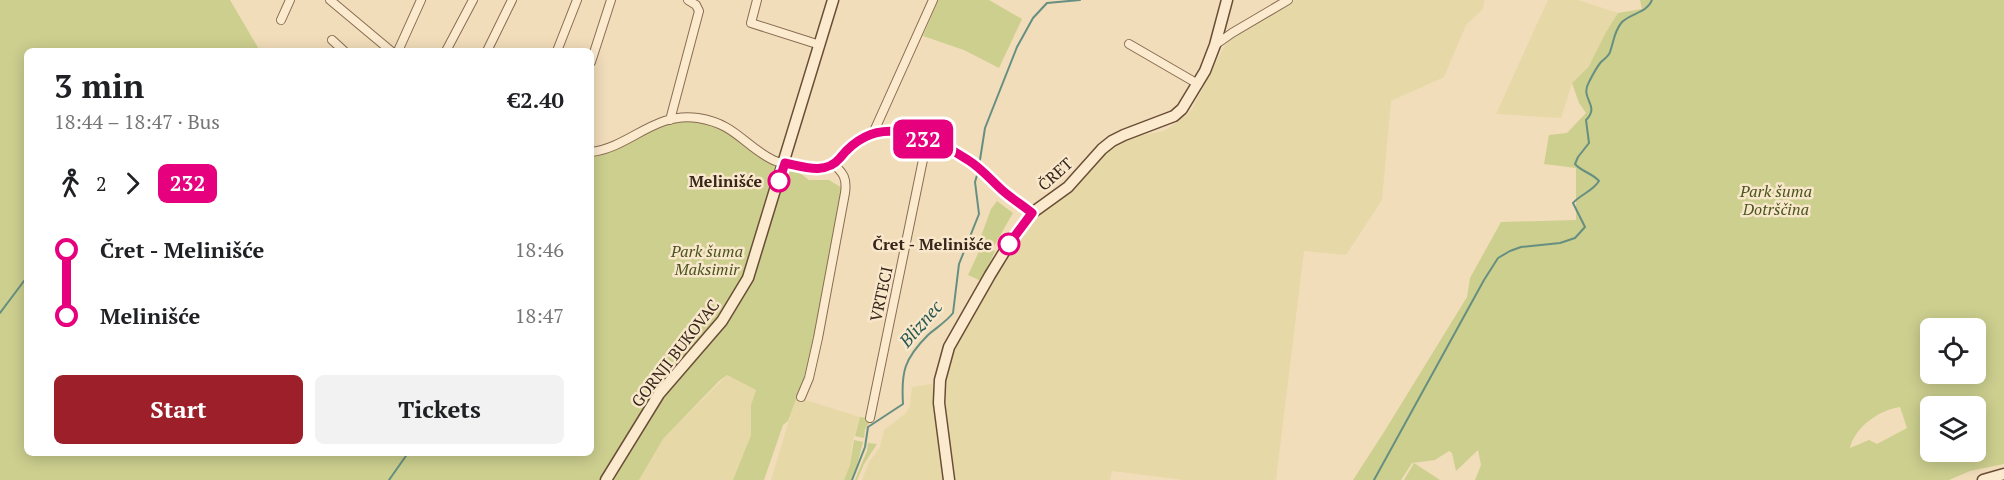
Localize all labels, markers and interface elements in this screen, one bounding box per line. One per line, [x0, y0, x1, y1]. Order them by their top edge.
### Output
text: 3 min [54, 64, 144, 107]
text: €2.40 [508, 85, 564, 114]
text: 18:44 – 18:47 · Bus [54, 108, 220, 135]
line badge: 232 [888, 120, 958, 158]
text: 232 [905, 125, 941, 153]
street label: ČRET [1033, 152, 1077, 195]
icon: walk [54, 167, 87, 200]
icon: forward [116, 167, 149, 200]
text: 232 [170, 169, 205, 197]
text: 2 [96, 170, 107, 197]
place label: Melinišće [689, 170, 762, 192]
marker: Melinišće [768, 170, 790, 192]
park label: Park šuma Dotrščina [1739, 180, 1812, 220]
place label: Čret - Melinišće [873, 233, 992, 255]
marker: Čret - Melinišće [998, 233, 1020, 255]
text: Čret - Melinišće [100, 235, 264, 264]
text: 18:46 [515, 236, 564, 263]
park label: Park šuma Maksimir [670, 240, 743, 280]
street label: VRTECI [864, 265, 898, 323]
street label: GORNJI BUKOVAC [626, 295, 724, 411]
water label: Bliznec [893, 295, 947, 353]
text: Melinišće [100, 301, 200, 330]
text: 18:47 [515, 302, 564, 329]
map controls [1920, 318, 1986, 462]
button: locate [1920, 318, 1986, 384]
button: Start [54, 375, 303, 444]
button: Tickets [315, 375, 564, 444]
button: layers [1920, 396, 1986, 462]

